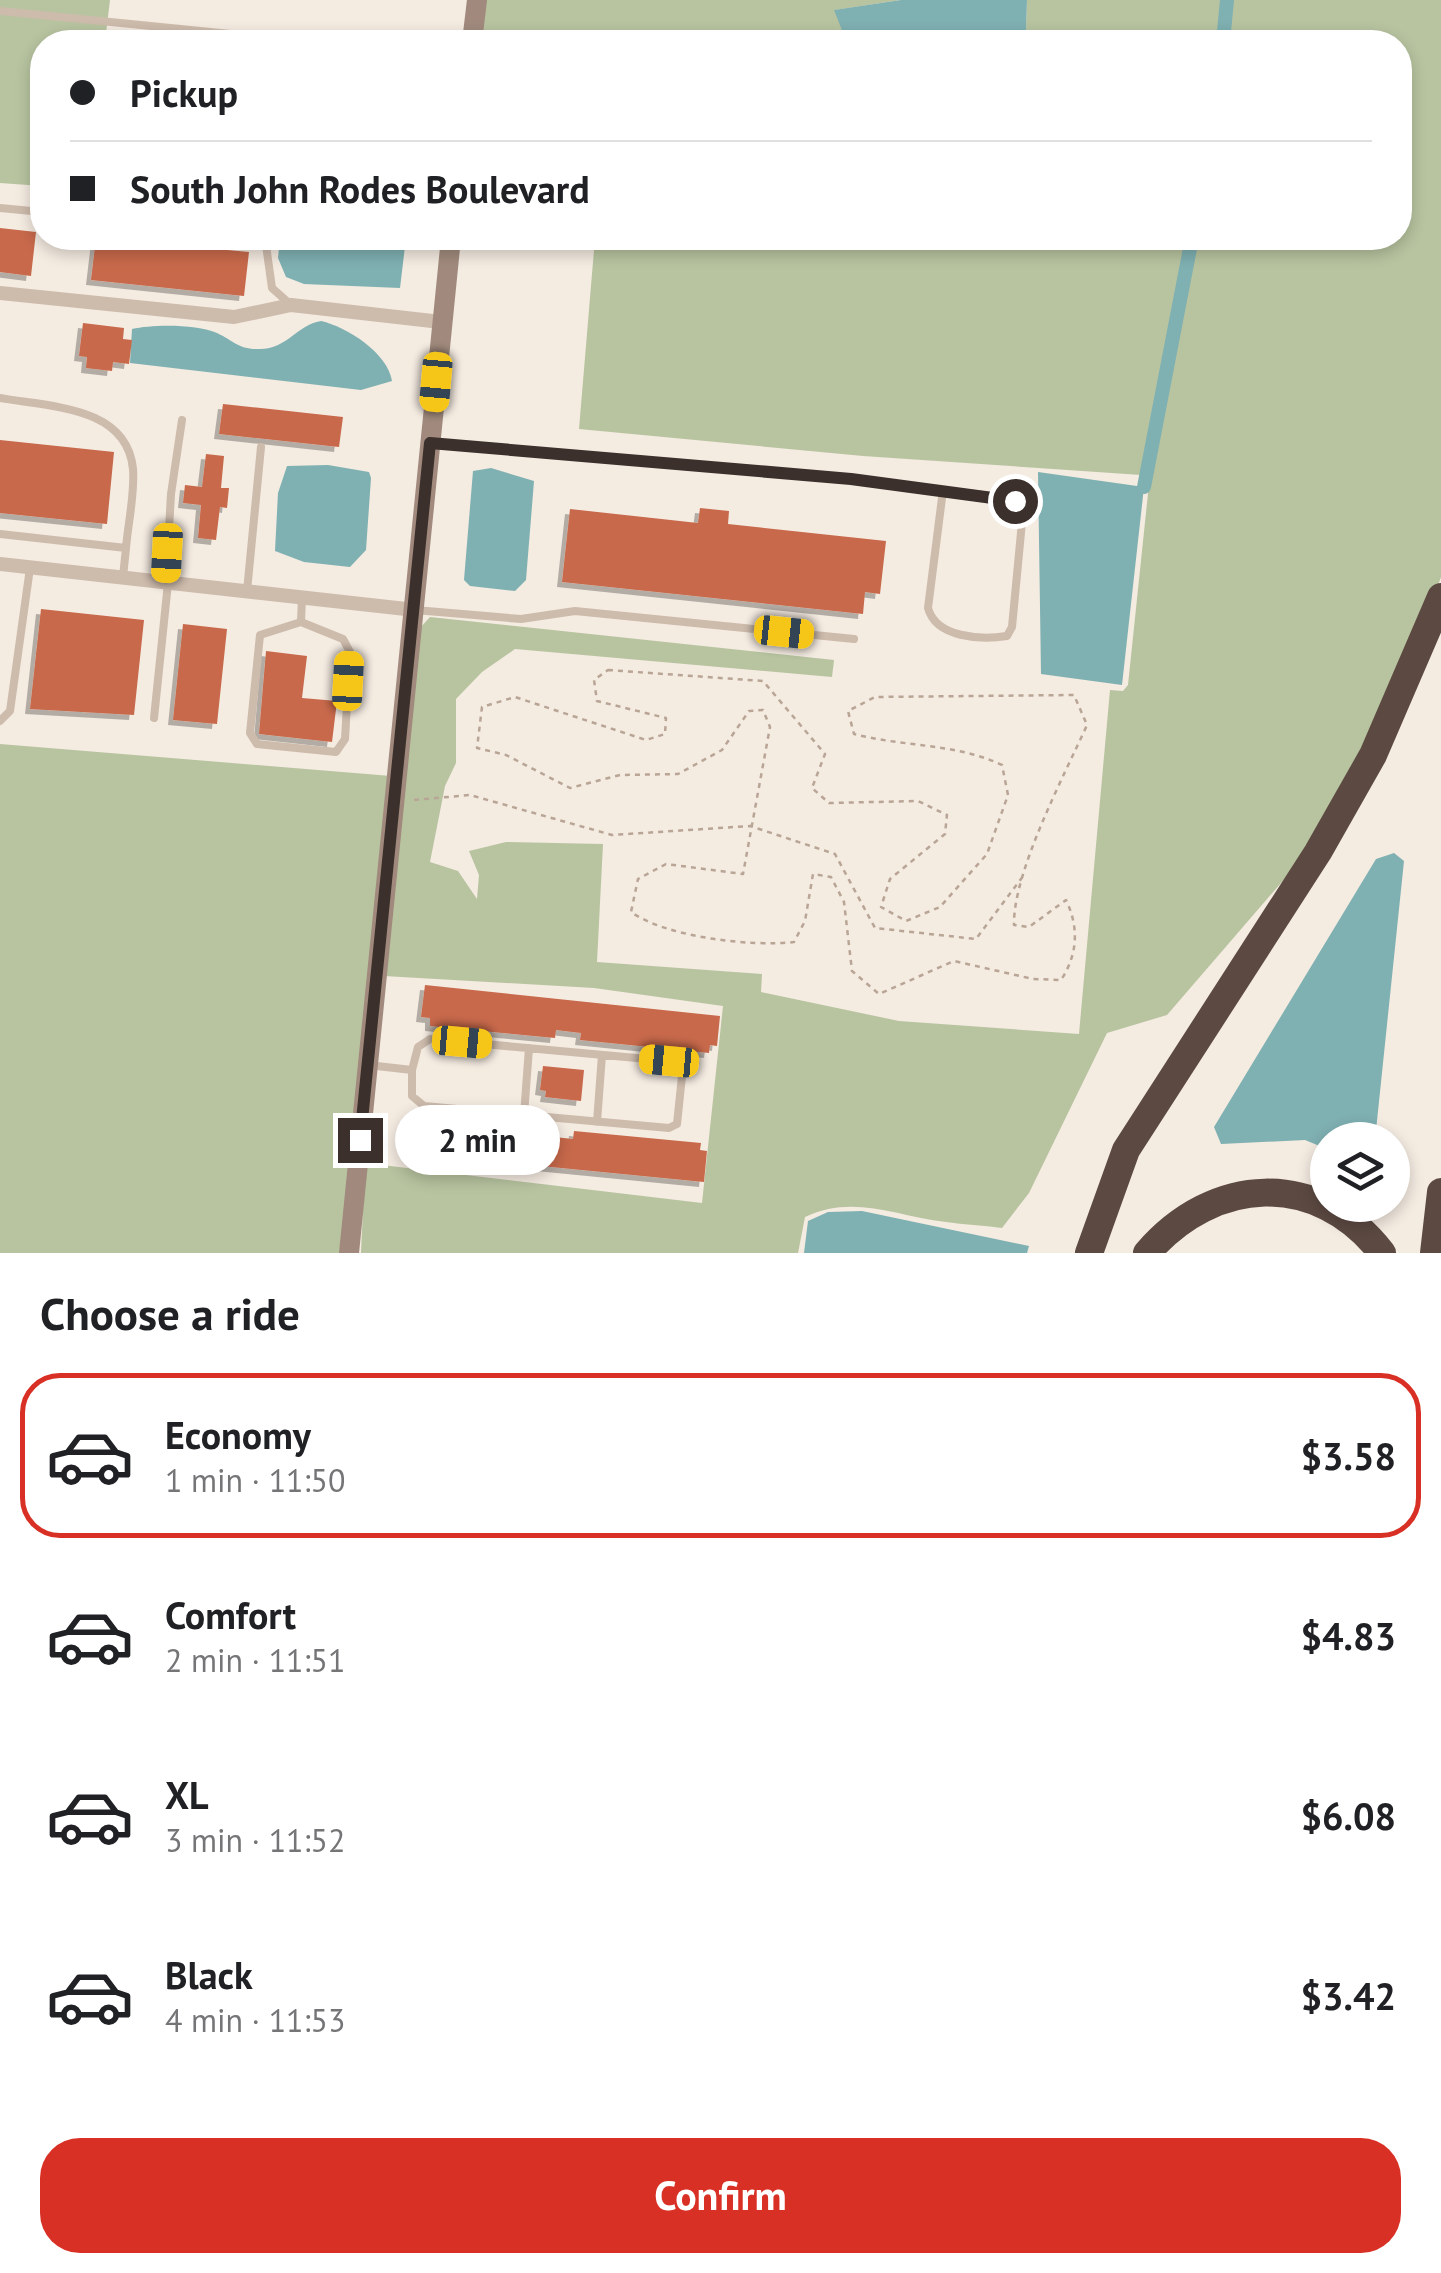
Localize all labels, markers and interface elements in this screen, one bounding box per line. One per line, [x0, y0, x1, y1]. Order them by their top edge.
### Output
text: Pickup [130, 68, 238, 117]
text: South John Rodes Boulevard [130, 164, 590, 213]
car [418, 351, 454, 413]
route start [993, 479, 1038, 524]
car [150, 522, 184, 584]
car [753, 614, 815, 650]
car [331, 650, 365, 712]
car [431, 1024, 493, 1060]
car [638, 1043, 700, 1079]
callout: 2 min [395, 1105, 560, 1175]
route end [338, 1118, 383, 1163]
text: 2 min [438, 1119, 517, 1161]
map controls [1310, 1122, 1410, 1222]
button: layers [1310, 1122, 1410, 1222]
text: Choose a ride [40, 1284, 300, 1342]
text: Economy [165, 1410, 311, 1459]
icon: car [45, 1411, 135, 1501]
text: $3.58 [1300, 1431, 1396, 1480]
text: 1 min · 11:50 [165, 1459, 345, 1501]
text: Comfort [165, 1590, 296, 1639]
icon: car [45, 1591, 135, 1681]
text: $4.83 [1300, 1611, 1396, 1660]
text: 2 min · 11:51 [165, 1639, 345, 1681]
text: XL [165, 1770, 209, 1819]
icon: car [45, 1771, 135, 1861]
text: $6.08 [1300, 1791, 1396, 1840]
text: 3 min · 11:52 [165, 1819, 345, 1861]
text: Black [165, 1950, 253, 1999]
icon: car [45, 1951, 135, 2041]
text: $3.42 [1300, 1971, 1396, 2020]
text: 4 min · 11:53 [165, 1999, 345, 2041]
button: Confirm [40, 2138, 1401, 2253]

